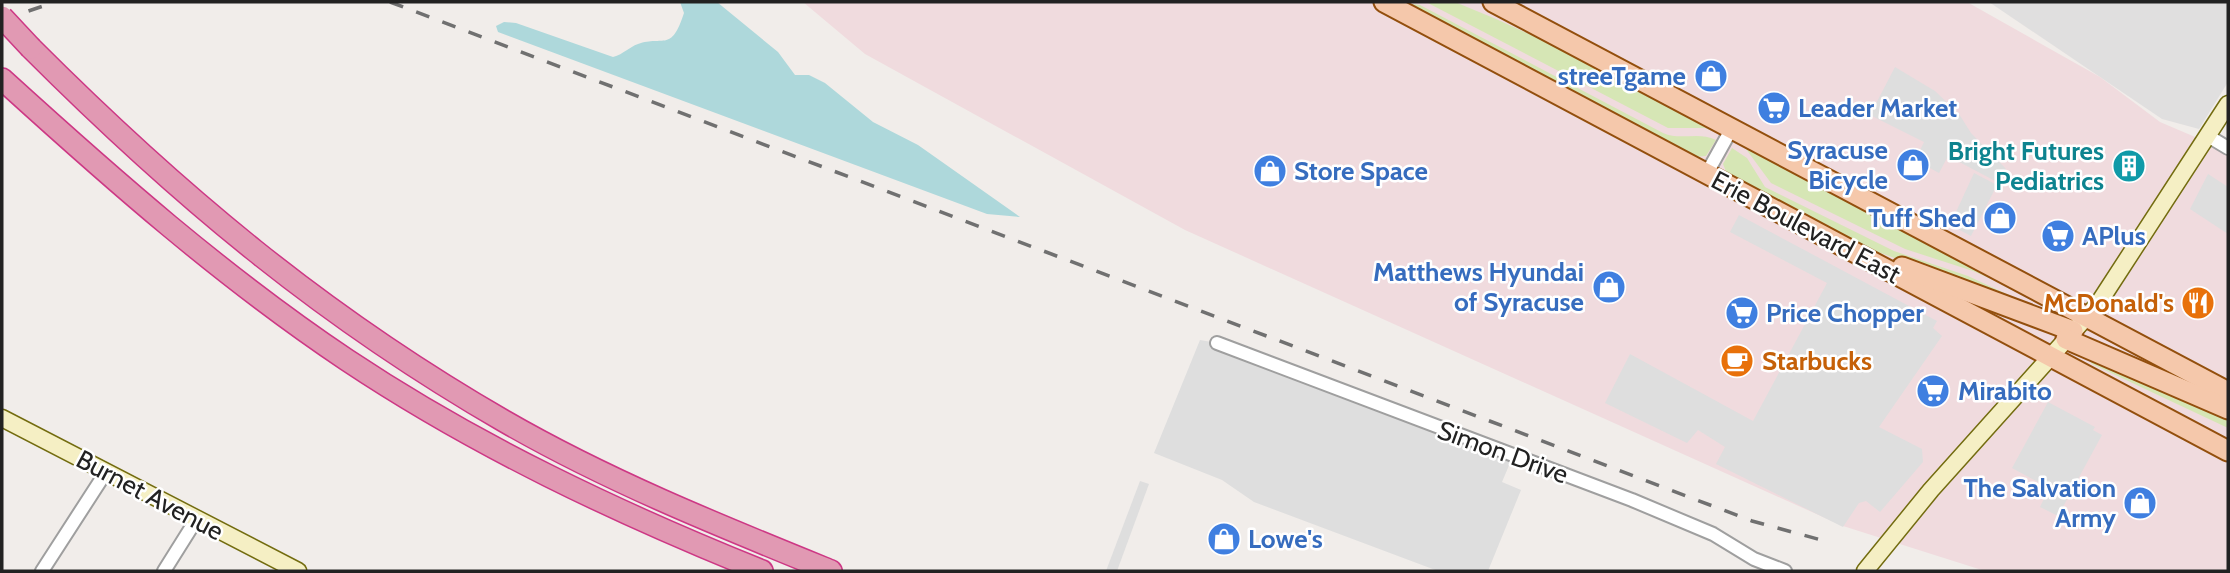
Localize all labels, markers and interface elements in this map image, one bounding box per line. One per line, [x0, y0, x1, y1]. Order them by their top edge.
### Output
shop icon: streeTgame [1692, 57, 1730, 95]
place label: streeTgame [1558, 60, 1686, 92]
supermarket icon: Leader Market [1755, 89, 1793, 127]
place label: Leader Market [1798, 92, 1957, 124]
place label: Syracuse Bicycle [1787, 134, 1888, 196]
place label: Bright Futures Pediatrics [1948, 135, 2104, 197]
shop icon: Syracuse Bicycle [1894, 146, 1932, 184]
building icon: Bright Futures Pediatrics [2110, 147, 2148, 185]
shop icon: Store Space [1251, 152, 1289, 190]
place label: Store Space [1294, 155, 1428, 187]
street label: Erie Boulevard East [1706, 164, 1906, 290]
shop icon: Tuff Shed [1981, 199, 2019, 237]
place label: Tuff Shed [1868, 202, 1976, 234]
supermarket icon: APlus [2039, 217, 2077, 255]
place label: APlus [2082, 220, 2146, 252]
place label: Matthews Hyundai of Syracuse [1373, 256, 1584, 318]
shop icon: Matthews Hyundai of Syracuse [1590, 268, 1628, 306]
restaurant icon: McDonald's [2179, 284, 2217, 322]
place label: McDonald's [2043, 287, 2174, 319]
supermarket icon: Price Chopper [1723, 294, 1761, 332]
place label: Price Chopper [1766, 297, 1924, 329]
cafe icon: Starbucks [1718, 342, 1756, 380]
place label: Starbucks [1762, 345, 1872, 377]
supermarket icon: Mirabito [1914, 372, 1952, 410]
place label: Mirabito [1958, 375, 2052, 407]
street label: Simon Drive [1433, 414, 1573, 490]
street label: Burnet Avenue [71, 443, 229, 547]
place label: The Salvation Army [1964, 472, 2116, 534]
shop icon: The Salvation Army [2121, 484, 2159, 522]
shop icon: Lowe's [1205, 520, 1243, 558]
place label: Lowe's [1248, 523, 1323, 555]

